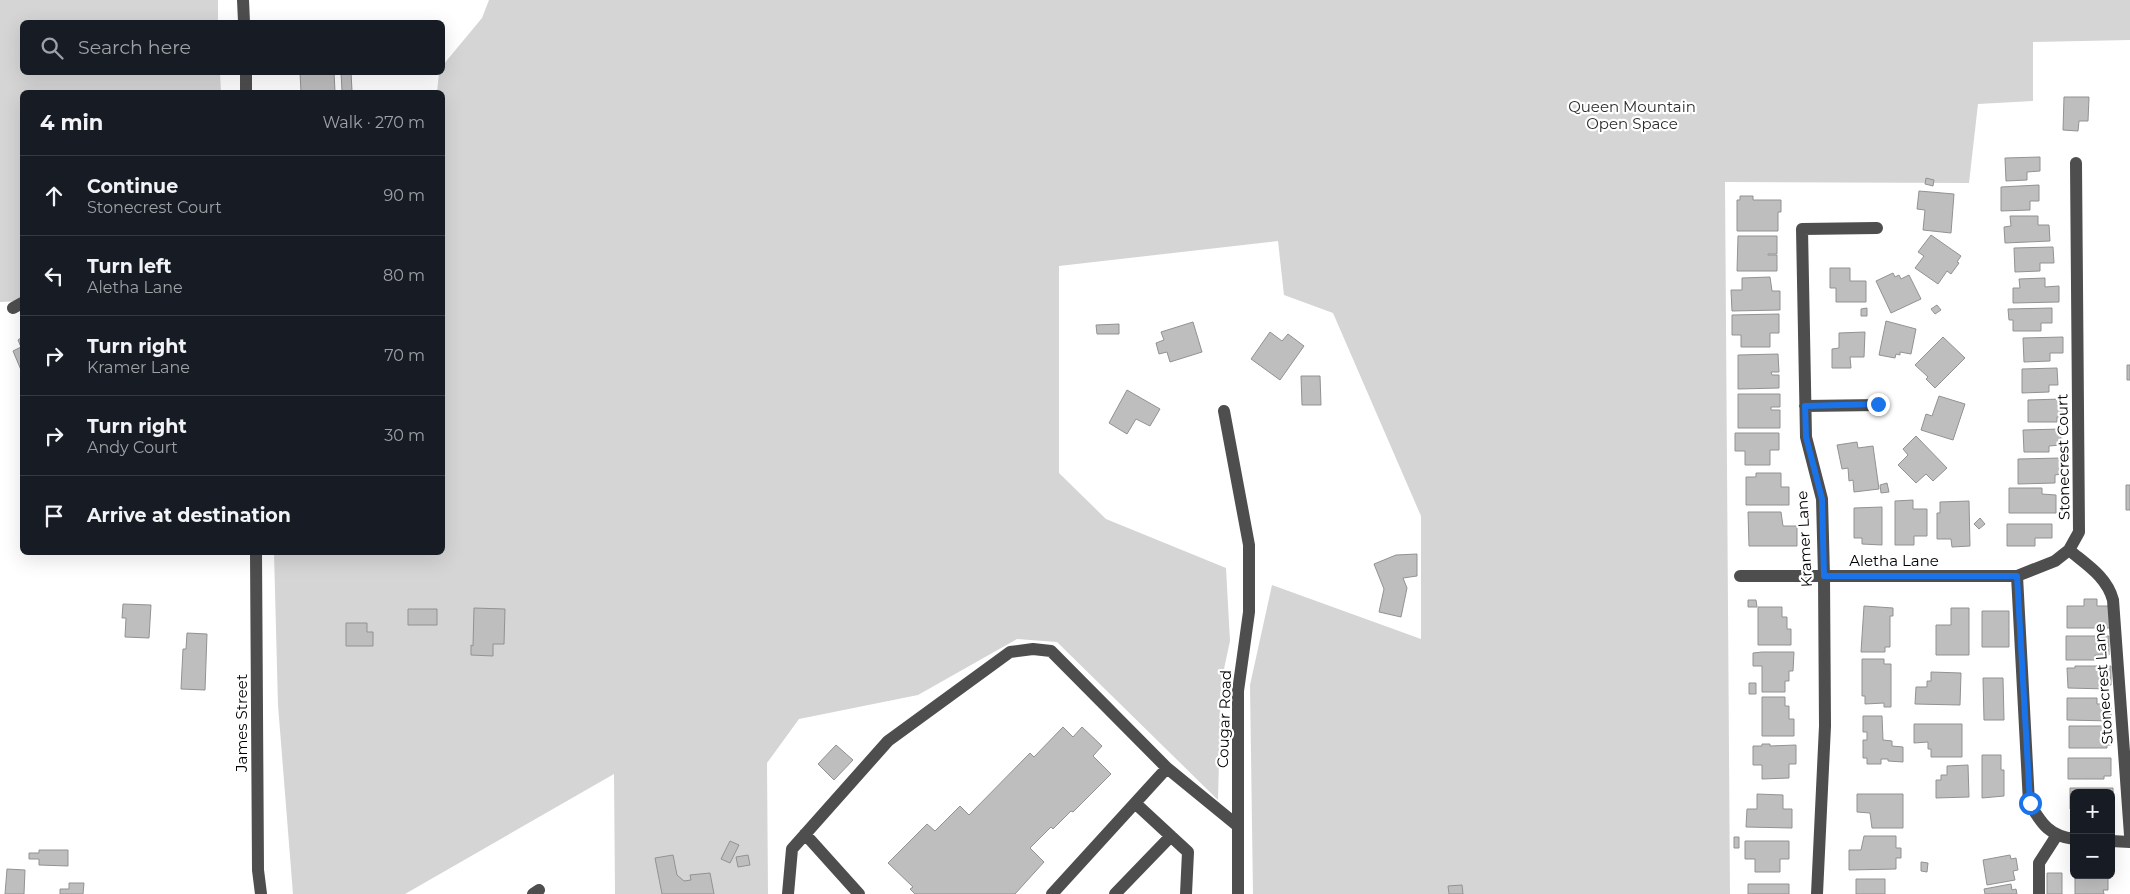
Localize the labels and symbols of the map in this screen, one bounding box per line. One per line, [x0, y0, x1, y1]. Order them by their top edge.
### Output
park label: Queen Mountain Open Space [1568, 97, 1696, 133]
route end [1867, 393, 1890, 416]
street label: Stonecrest Court [2052, 394, 2074, 520]
street label: Kramer Lane [1792, 490, 1816, 588]
street label: Aletha Lane [1849, 551, 1939, 570]
street label: Stonecrest Lane [2089, 623, 2117, 745]
street label: Cougar Road [1213, 670, 1235, 768]
street label: James Street [232, 674, 251, 773]
route start [2019, 792, 2042, 815]

